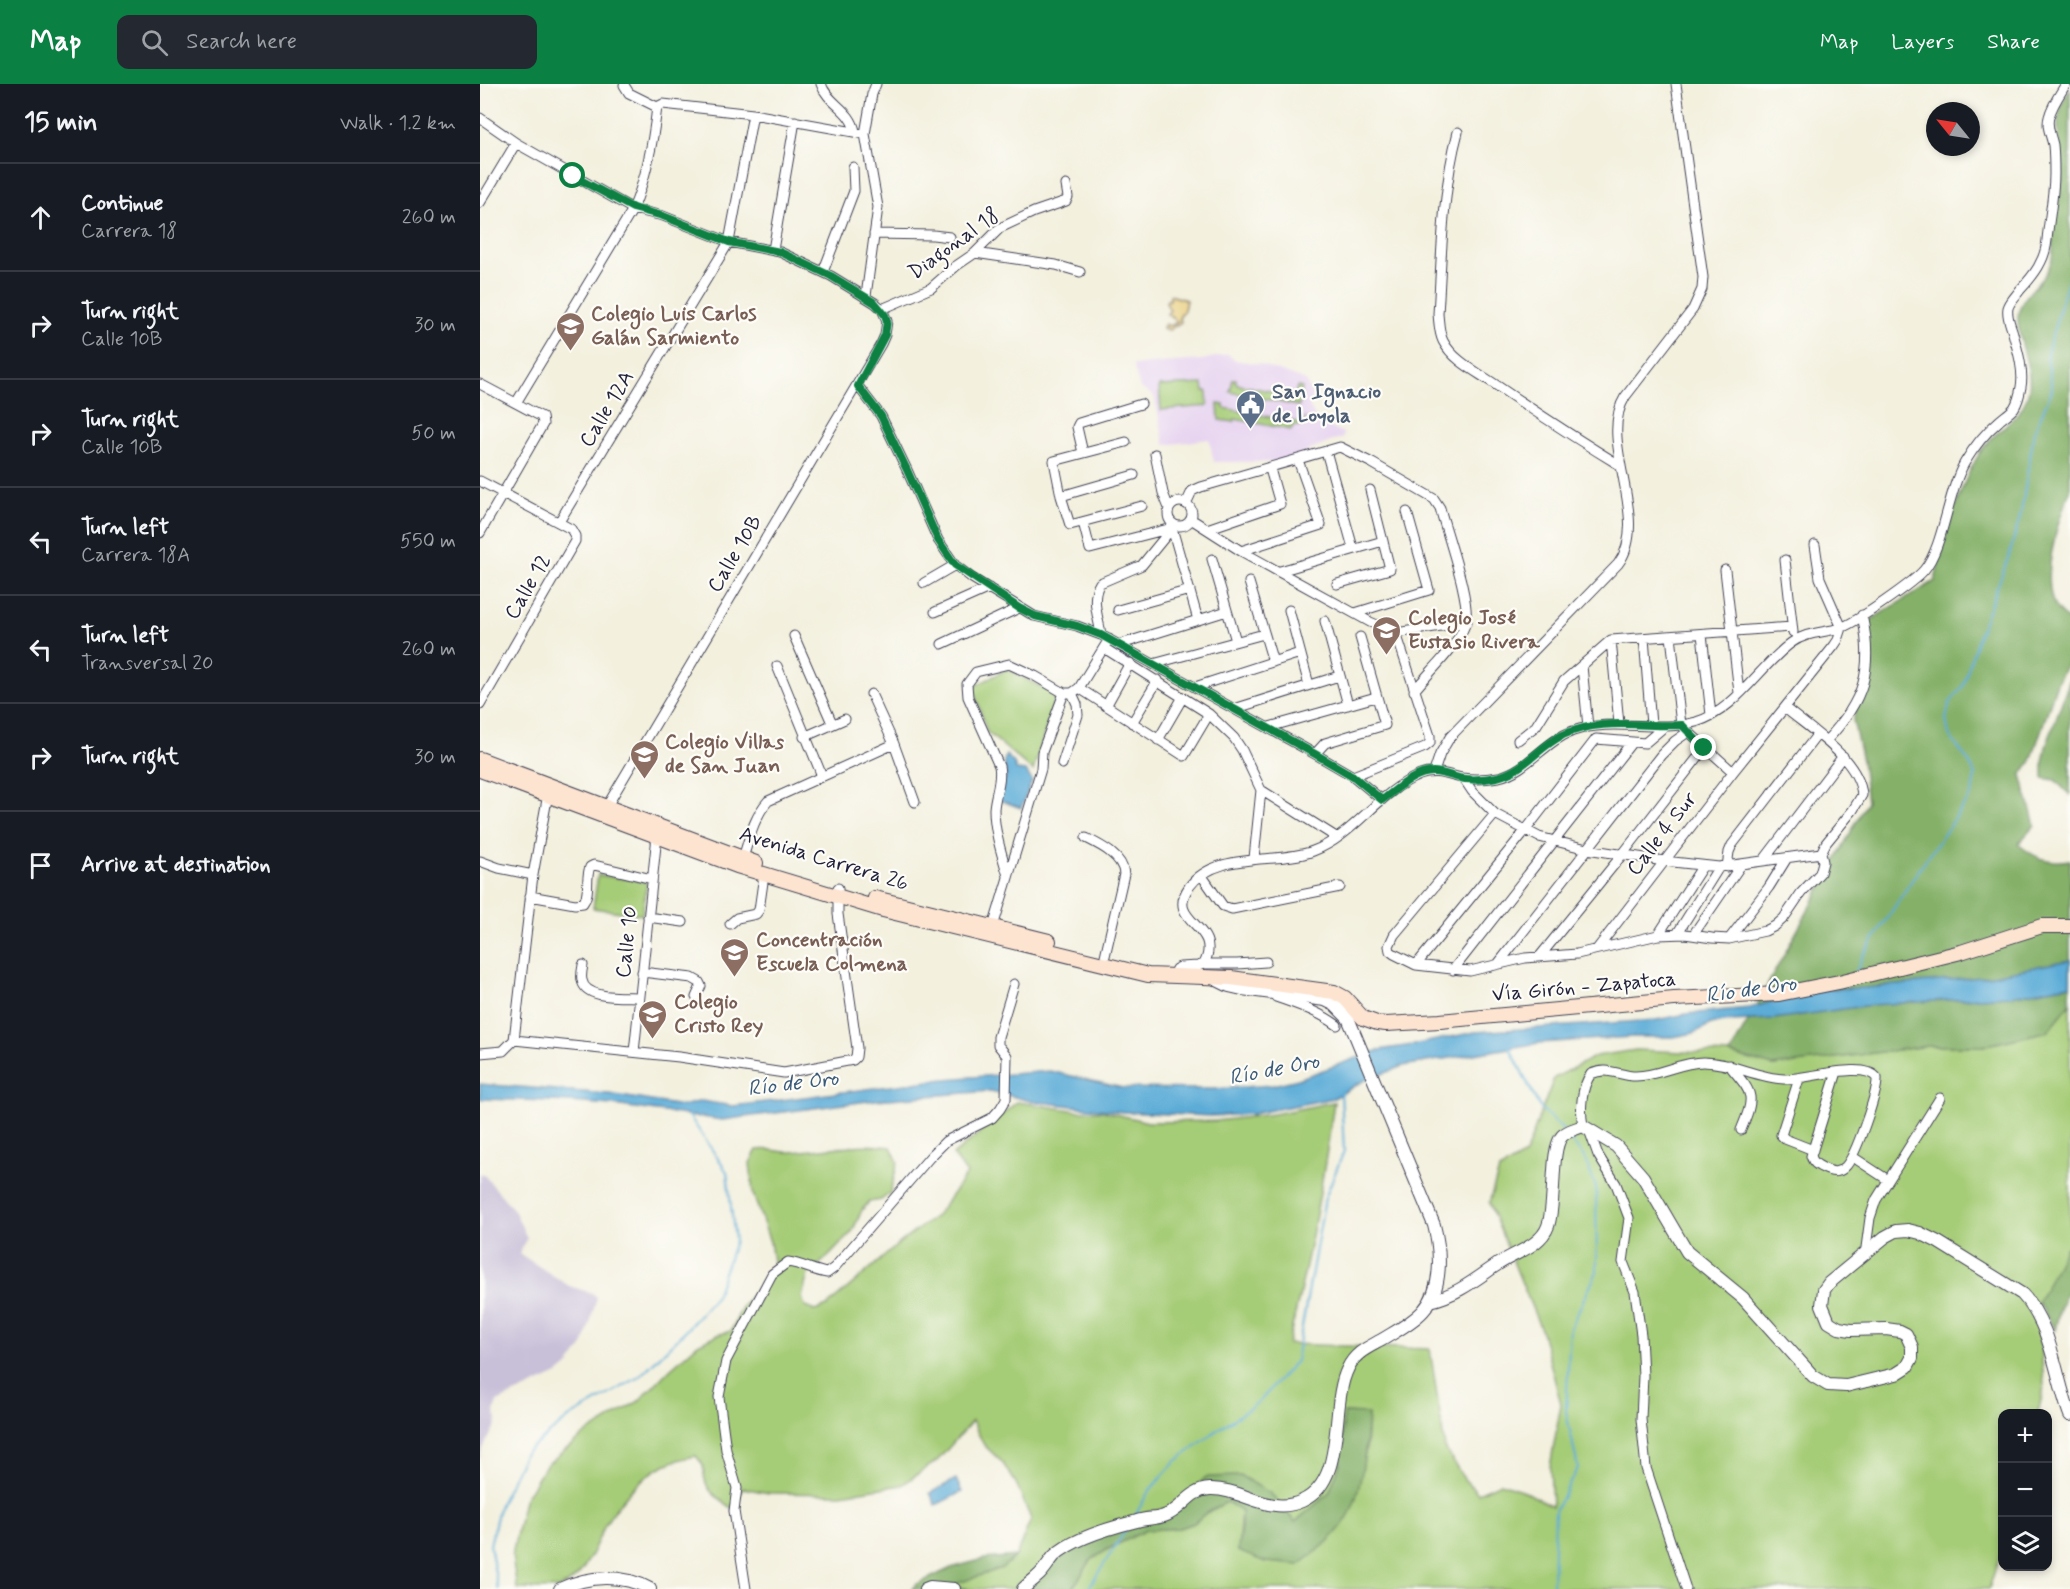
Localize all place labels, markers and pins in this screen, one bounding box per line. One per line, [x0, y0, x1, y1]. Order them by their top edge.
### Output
place label: Colegio Luis Carlos Galán Sarmiento [591, 300, 757, 352]
school or university icon: Colegio Luis Carlos Galán Sarmiento [554, 310, 586, 352]
place label: San Ignacio de Loyola [1272, 378, 1381, 430]
public building icon: San Ignacio de Loyola [1235, 388, 1267, 430]
place label: Colegio José Eustasio Rivera [1408, 604, 1541, 656]
school or university icon: Colegio José Eustasio Rivera [1371, 614, 1403, 656]
place label: Colegio Villas de San Juan [665, 728, 785, 780]
school or university icon: Colegio Villas de San Juan [628, 738, 660, 780]
place label: Concentración Escuela Colmena [756, 926, 908, 978]
school or university icon: Concentración Escuela Colmena [719, 936, 751, 978]
place label: Colegio Cristo Rey [674, 988, 764, 1040]
school or university icon: Colegio Cristo Rey [637, 998, 669, 1040]

